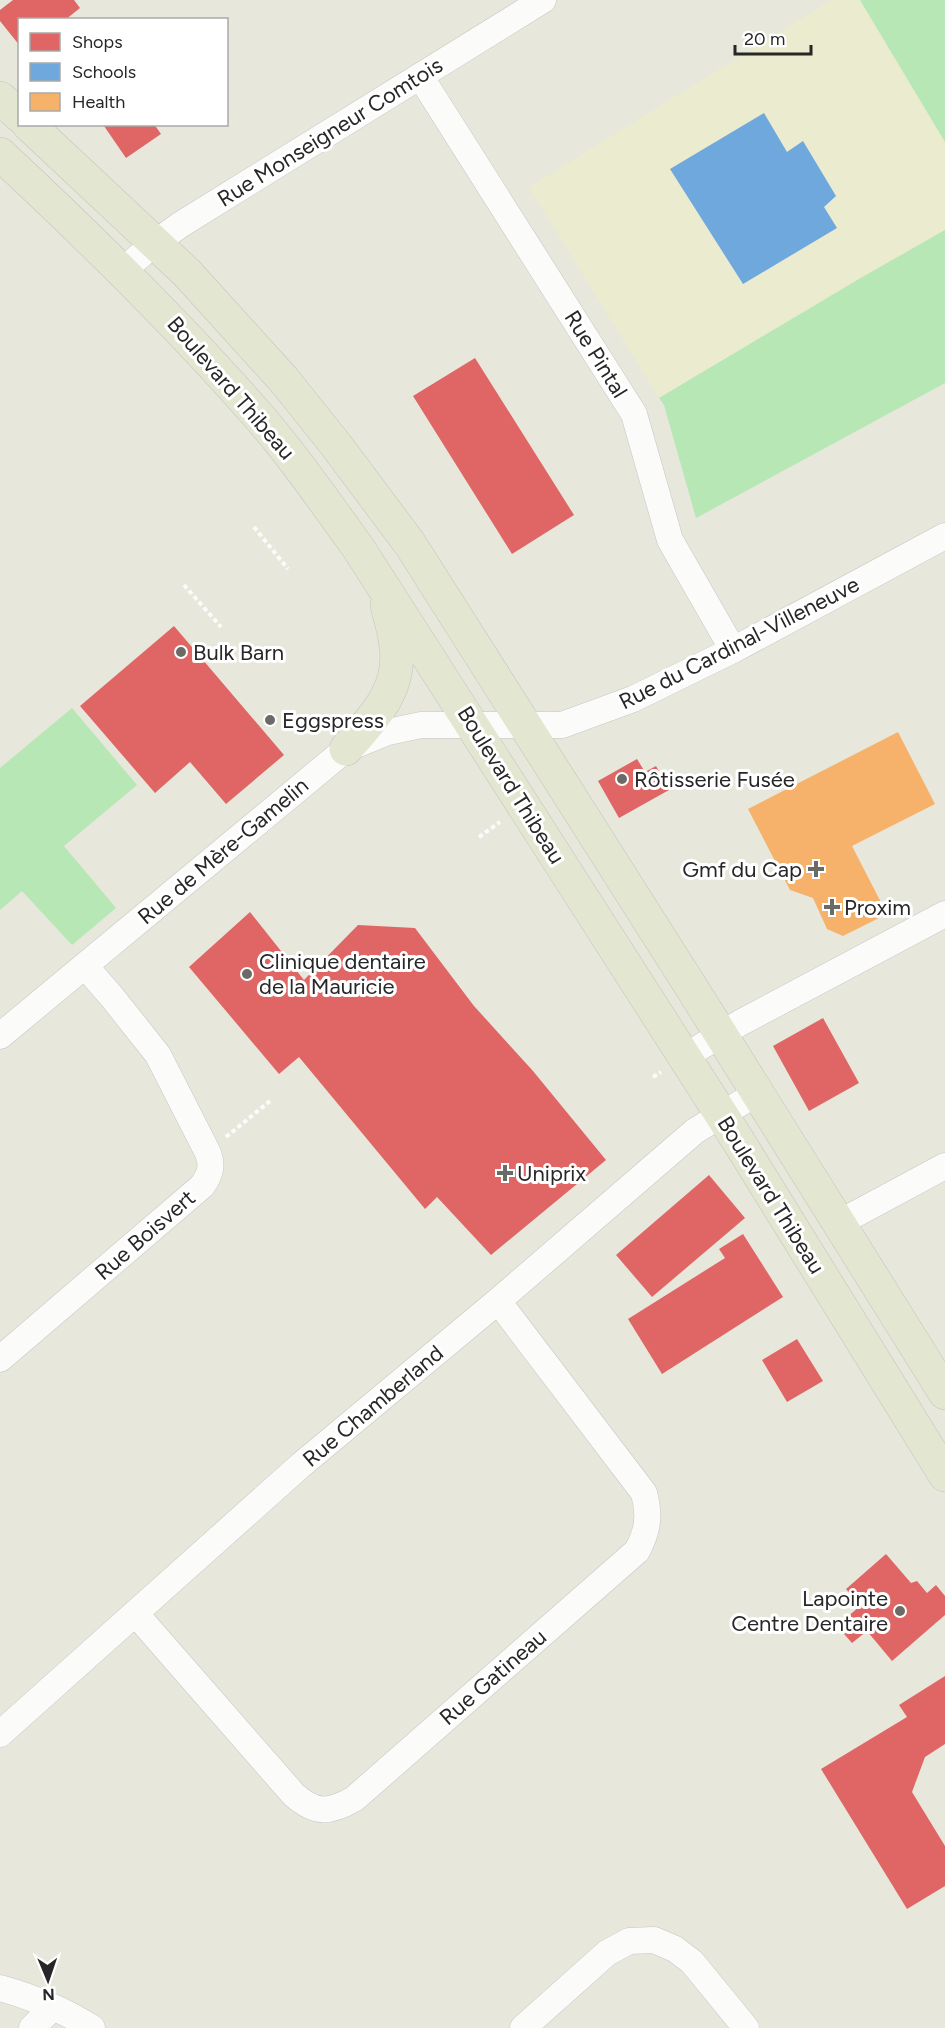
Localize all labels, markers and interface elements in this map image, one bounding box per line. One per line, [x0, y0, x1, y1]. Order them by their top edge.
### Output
legend [18, 18, 228, 126]
scale bar [735, 18, 812, 56]
text: 20 m [744, 28, 785, 50]
text: Shops [72, 31, 123, 53]
street label: Rue Monseigneur Comtois [212, 52, 448, 212]
text: Schools [72, 61, 136, 83]
text: Health [72, 91, 125, 113]
street label: Rue Pintal [559, 305, 633, 403]
street label: Boulevard Thibeau [161, 311, 301, 465]
street label: Rue du Cardinal-Villeneuve [614, 571, 864, 715]
place label: Bulk Barn [193, 639, 284, 666]
marker: Bulk Barn [174, 645, 188, 659]
street label: Boulevard Thibeau [452, 701, 570, 869]
place label: Eggspress [282, 707, 384, 734]
marker: Eggspress [263, 713, 277, 727]
place label: Rôtisserie Fusée [634, 766, 795, 793]
street label: Rue de Mère-Gamelin [132, 772, 314, 930]
marker: Rôtisserie Fusée [615, 772, 629, 786]
place label: Gmf du Cap [682, 856, 802, 883]
marker: Gmf du Cap [807, 860, 825, 878]
place label: Proxim [844, 894, 911, 921]
marker: Proxim [825, 900, 839, 914]
place label: Clinique dentaire de la Mauricie [259, 948, 426, 1000]
marker: Clinique dentaire de la Mauricie [240, 967, 254, 981]
street label: Boulevard Thibeau [712, 1111, 830, 1279]
place label: Uniprix [517, 1160, 586, 1187]
marker: Uniprix [498, 1166, 512, 1180]
street label: Rue Boisvert [89, 1184, 201, 1286]
street label: Rue Chamberland [297, 1339, 449, 1473]
place label: Lapointe Centre Dentaire [731, 1585, 888, 1637]
marker: Lapointe Centre Dentaire [893, 1604, 907, 1618]
street label: Rue Gatineau [434, 1623, 552, 1731]
north arrow [18, 1950, 78, 2010]
text: N [42, 1985, 55, 2004]

